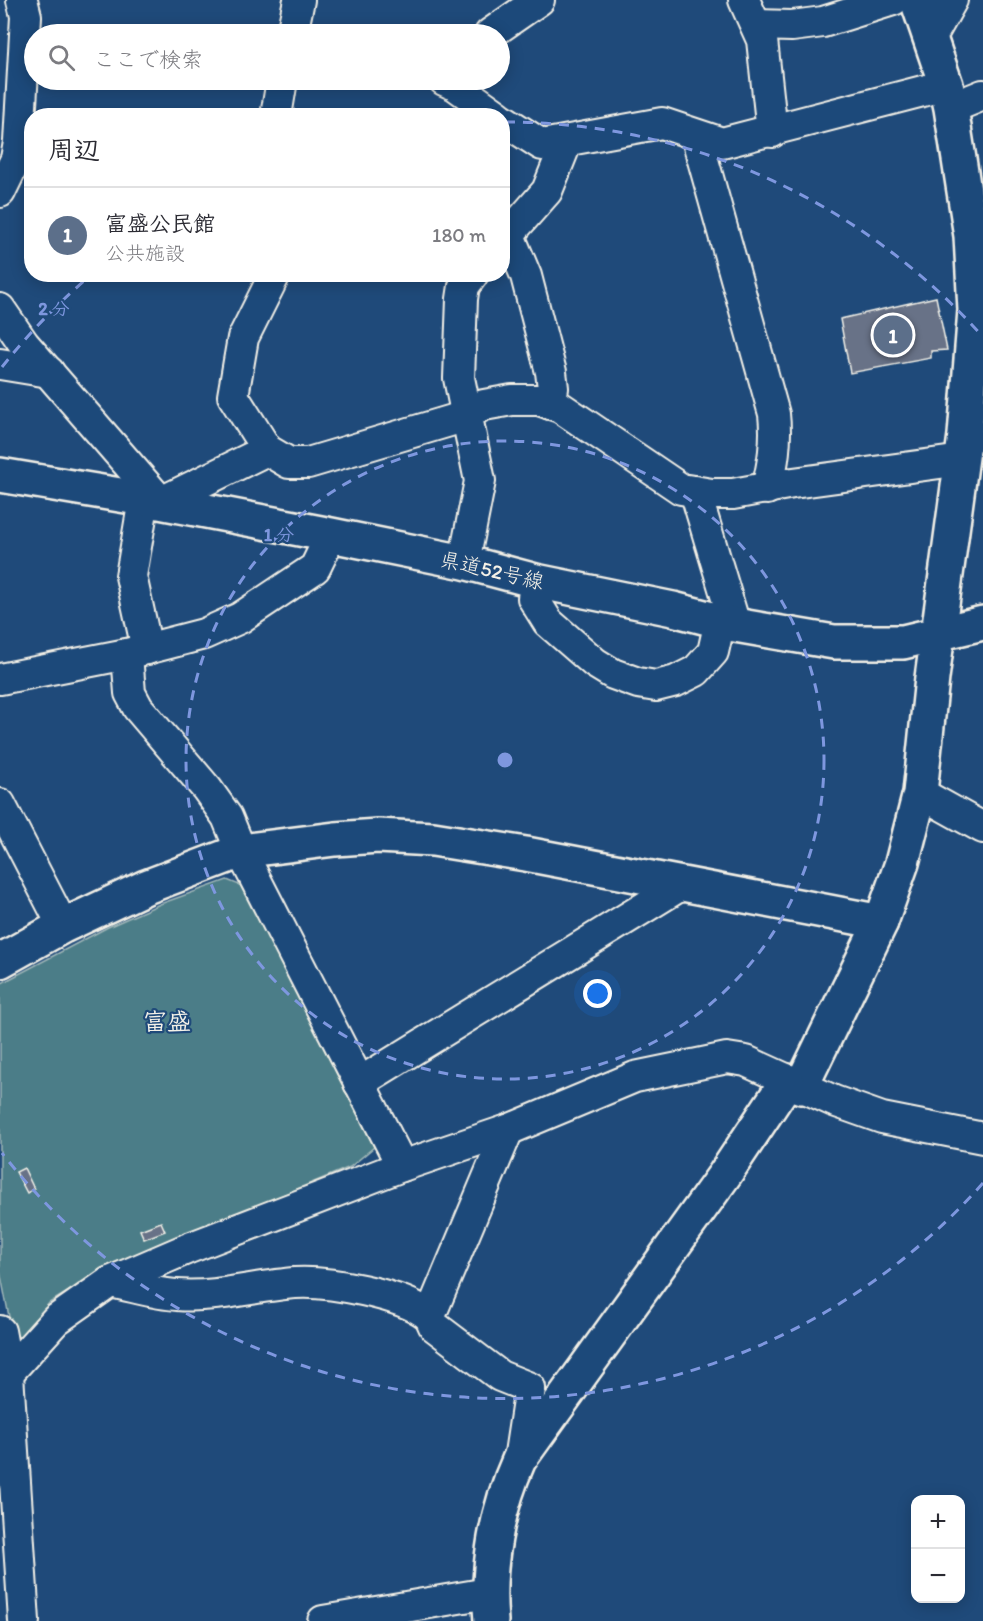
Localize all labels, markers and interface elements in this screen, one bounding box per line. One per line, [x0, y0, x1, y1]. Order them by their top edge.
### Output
search box [24, 24, 510, 90]
icon: search [45, 41, 78, 74]
text: ここで検索 [93, 46, 203, 73]
text: 周辺 [48, 134, 100, 166]
text: 富盛公民館 [105, 210, 215, 237]
text: 1 [63, 223, 72, 247]
text: 180 m [432, 223, 486, 247]
text: 公共施設 [105, 241, 185, 265]
text: 2 分 [38, 298, 70, 320]
pin: 1 [874, 312, 912, 358]
text: 1 分 [264, 524, 294, 546]
street label: 県道52号線 [438, 546, 546, 594]
centre of rings [495, 750, 515, 770]
your location [583, 979, 612, 1008]
district label: 富盛 [143, 1007, 191, 1036]
map controls [911, 1495, 965, 1603]
button: + [911, 1495, 965, 1549]
button: − [911, 1549, 965, 1603]

